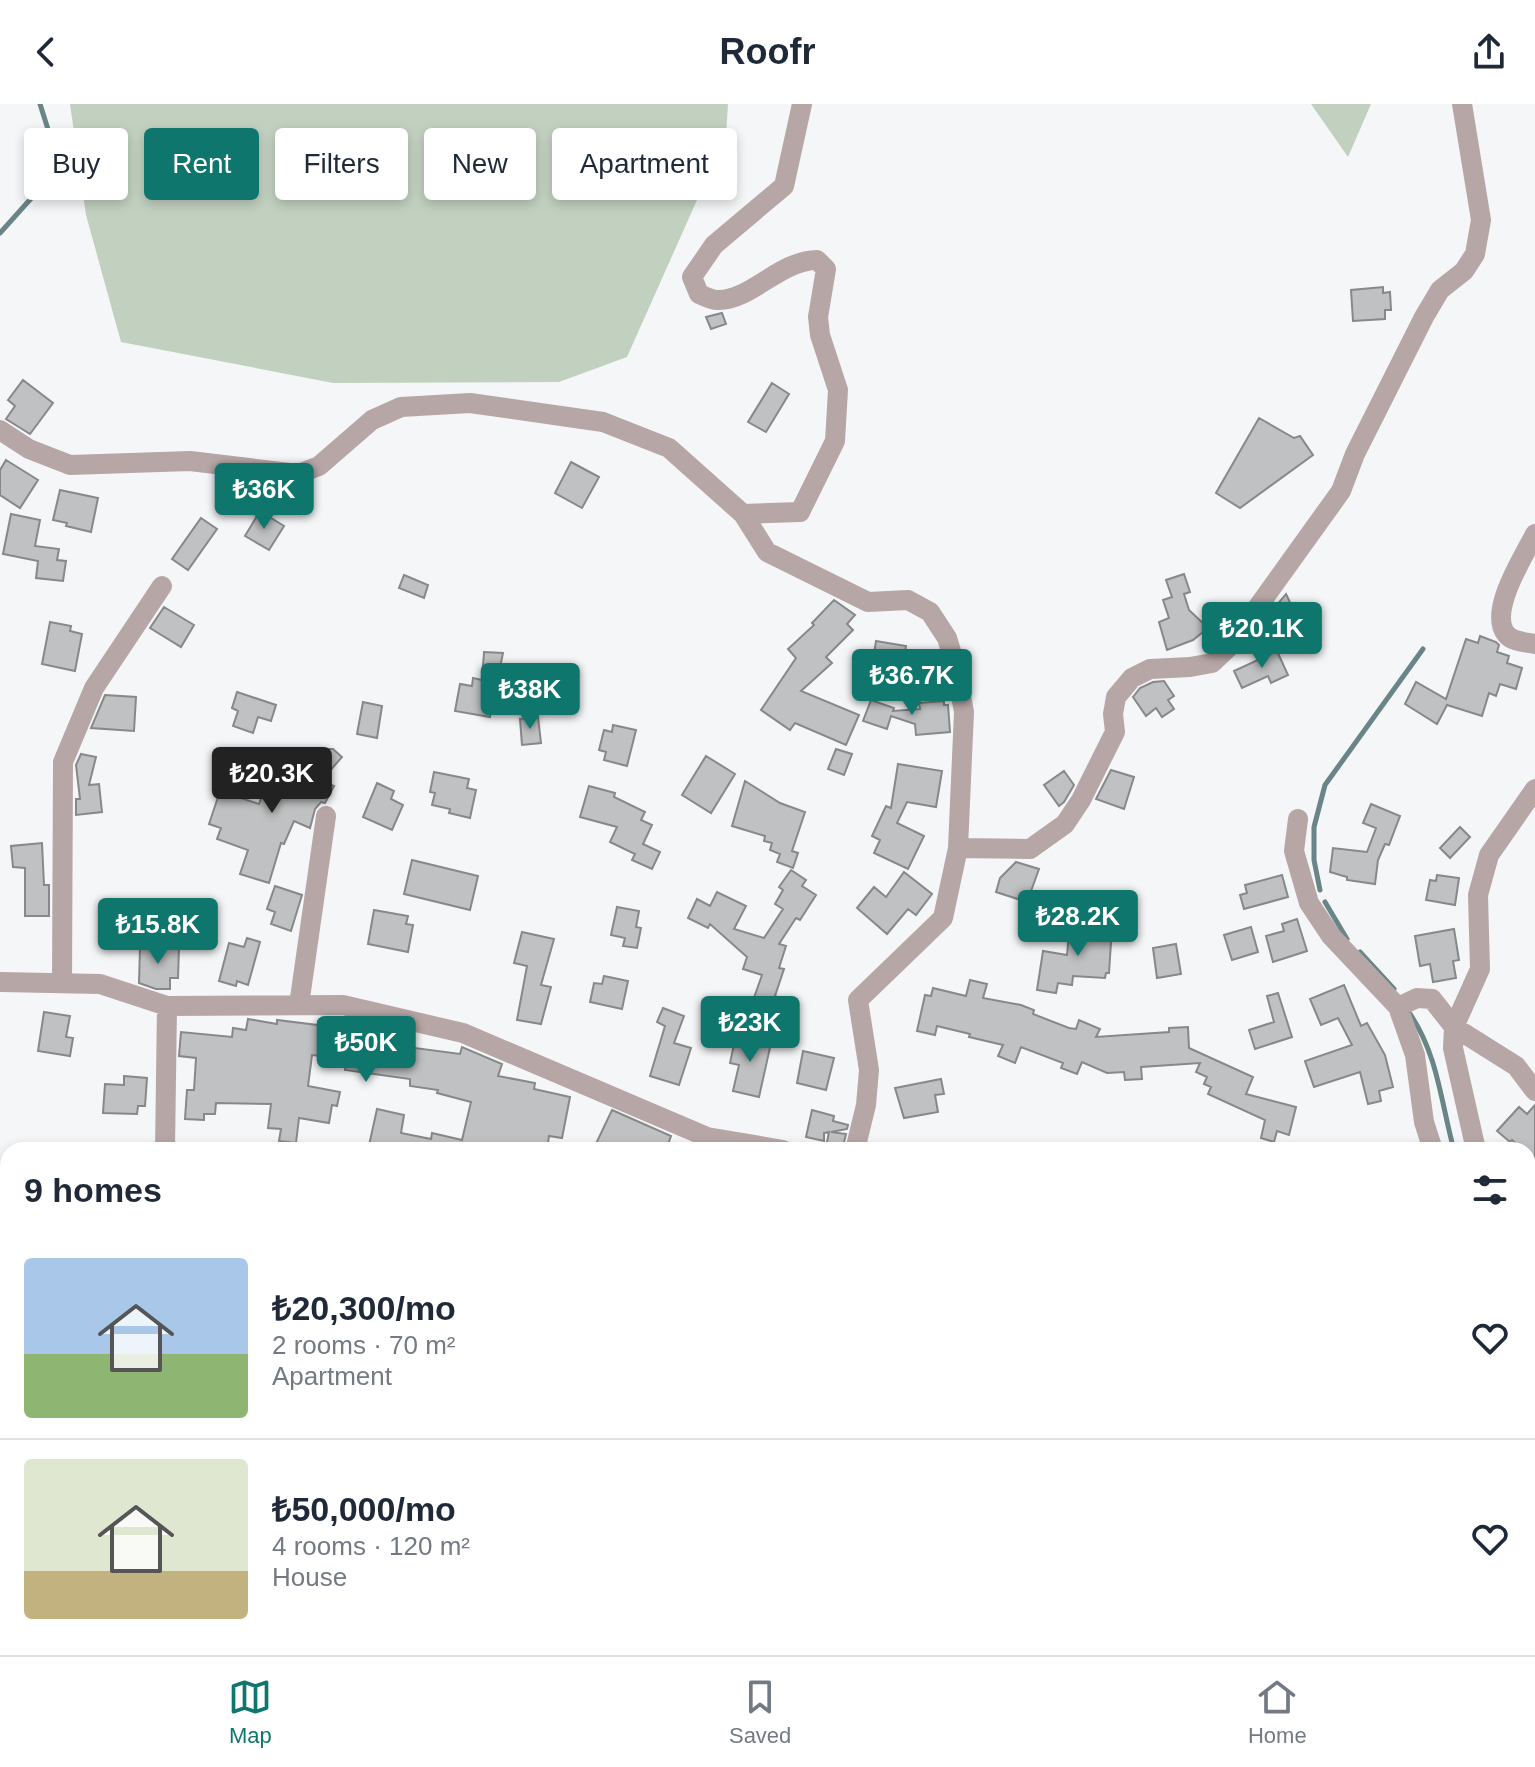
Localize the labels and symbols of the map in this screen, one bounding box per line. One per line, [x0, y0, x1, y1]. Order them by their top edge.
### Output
pin: ₺36K [217, 463, 311, 531]
pin: ₺20.1K [1197, 602, 1327, 670]
pin: ₺36.7K [847, 649, 977, 717]
pin: ₺38K [483, 663, 577, 731]
pin: ₺20.3K [207, 747, 337, 815]
pin: ₺28.2K [1013, 890, 1143, 958]
pin: ₺15.8K [93, 898, 223, 966]
pin: ₺23K [703, 996, 797, 1064]
pin: ₺50K [319, 1016, 413, 1084]

